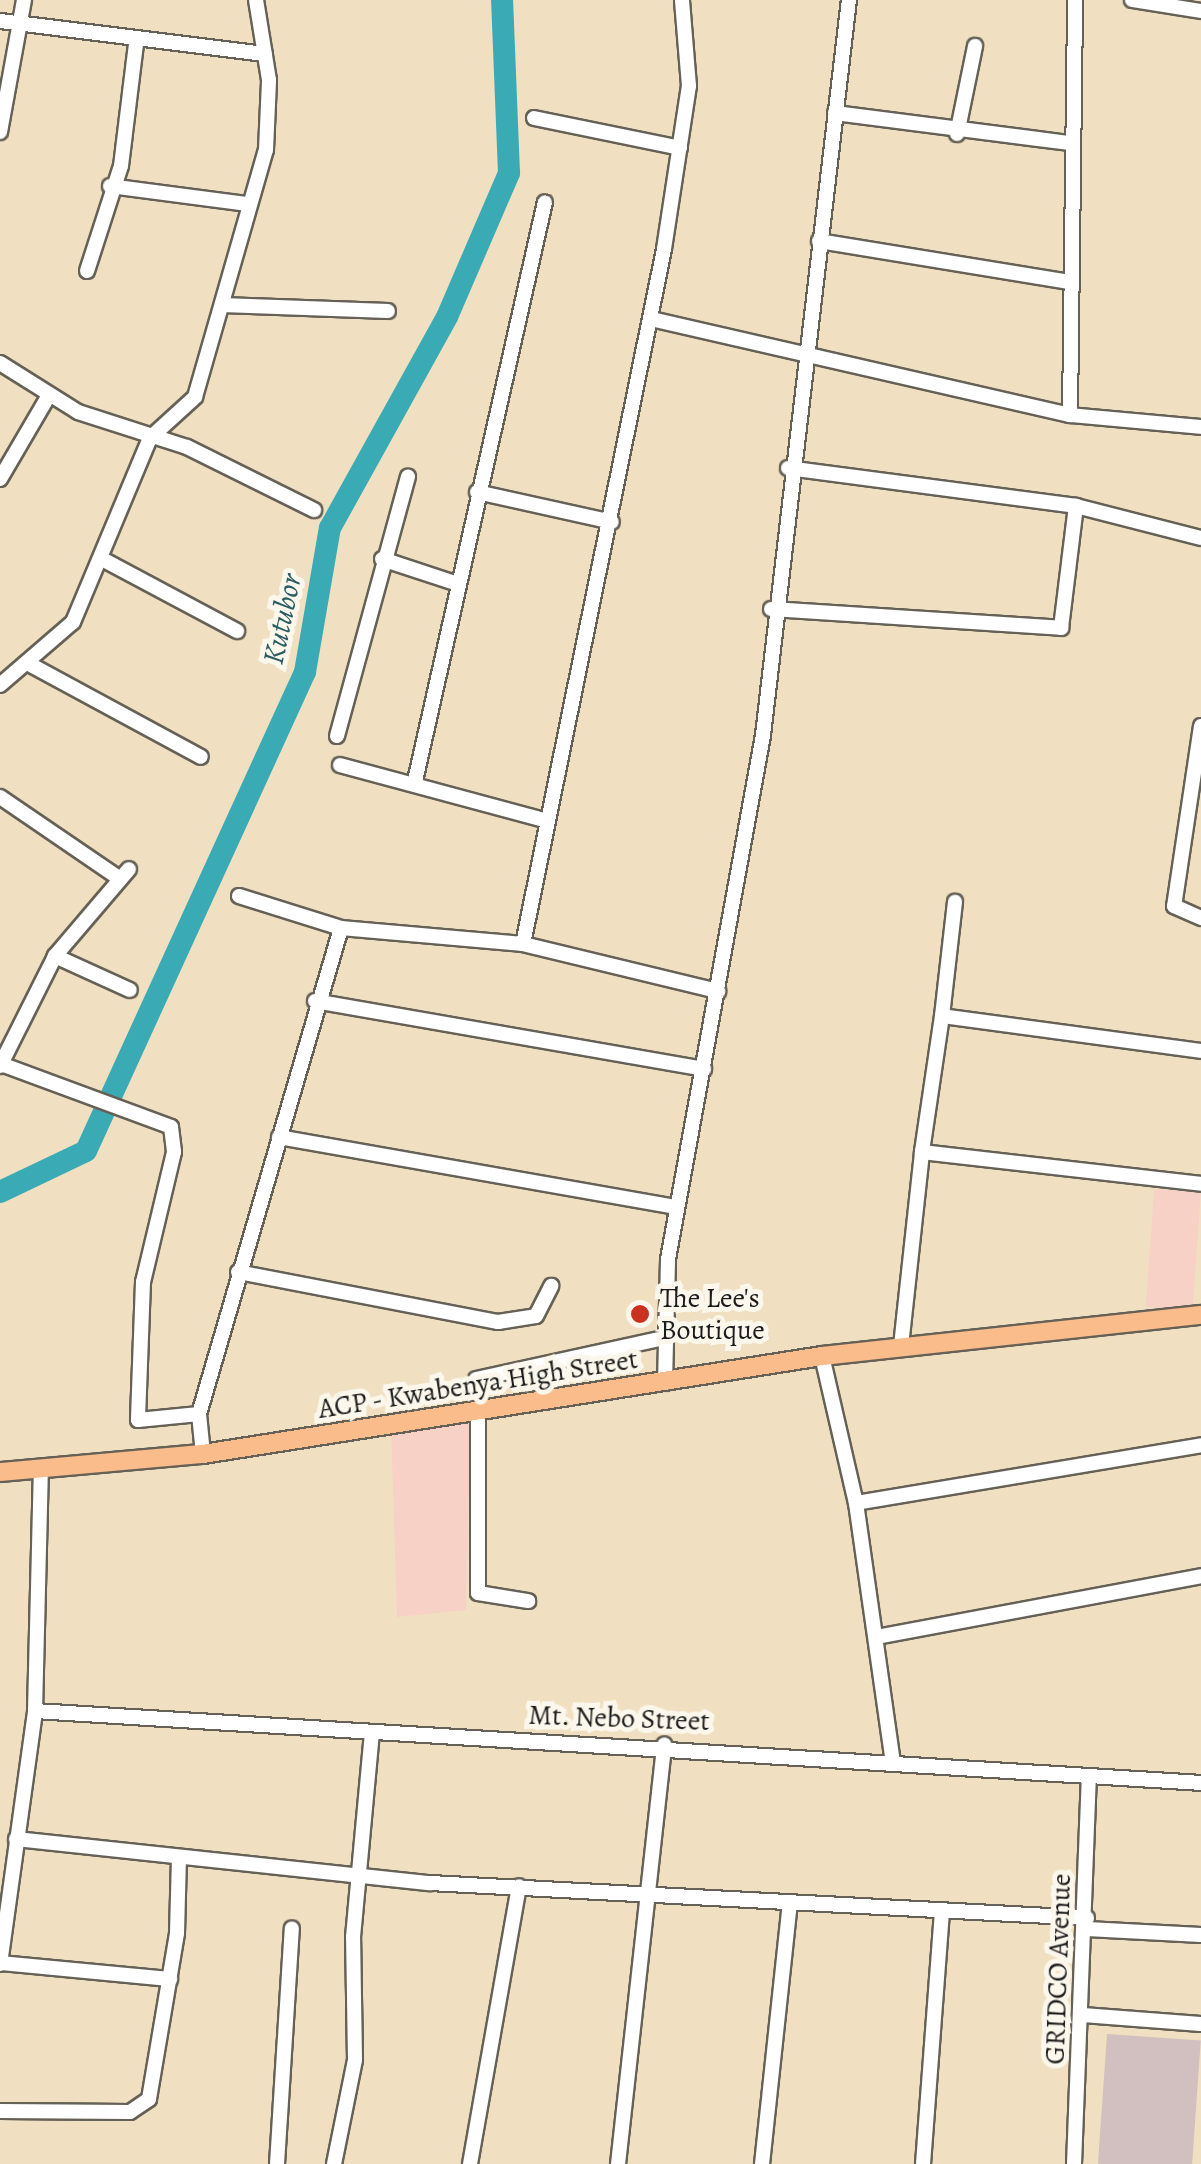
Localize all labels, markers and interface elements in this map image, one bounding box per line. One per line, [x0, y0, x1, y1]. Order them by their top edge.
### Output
water label: Kutubor [255, 571, 309, 667]
place label: The Lee's Boutique [660, 1281, 765, 1347]
marker: The Lee's Boutique [629, 1303, 651, 1325]
street label: ACP - Kwabenya High Street [315, 1342, 641, 1426]
street label: Mt. Nebo Street [528, 1698, 710, 1738]
street label: GRIDCO Avenue [1038, 1873, 1078, 2065]

